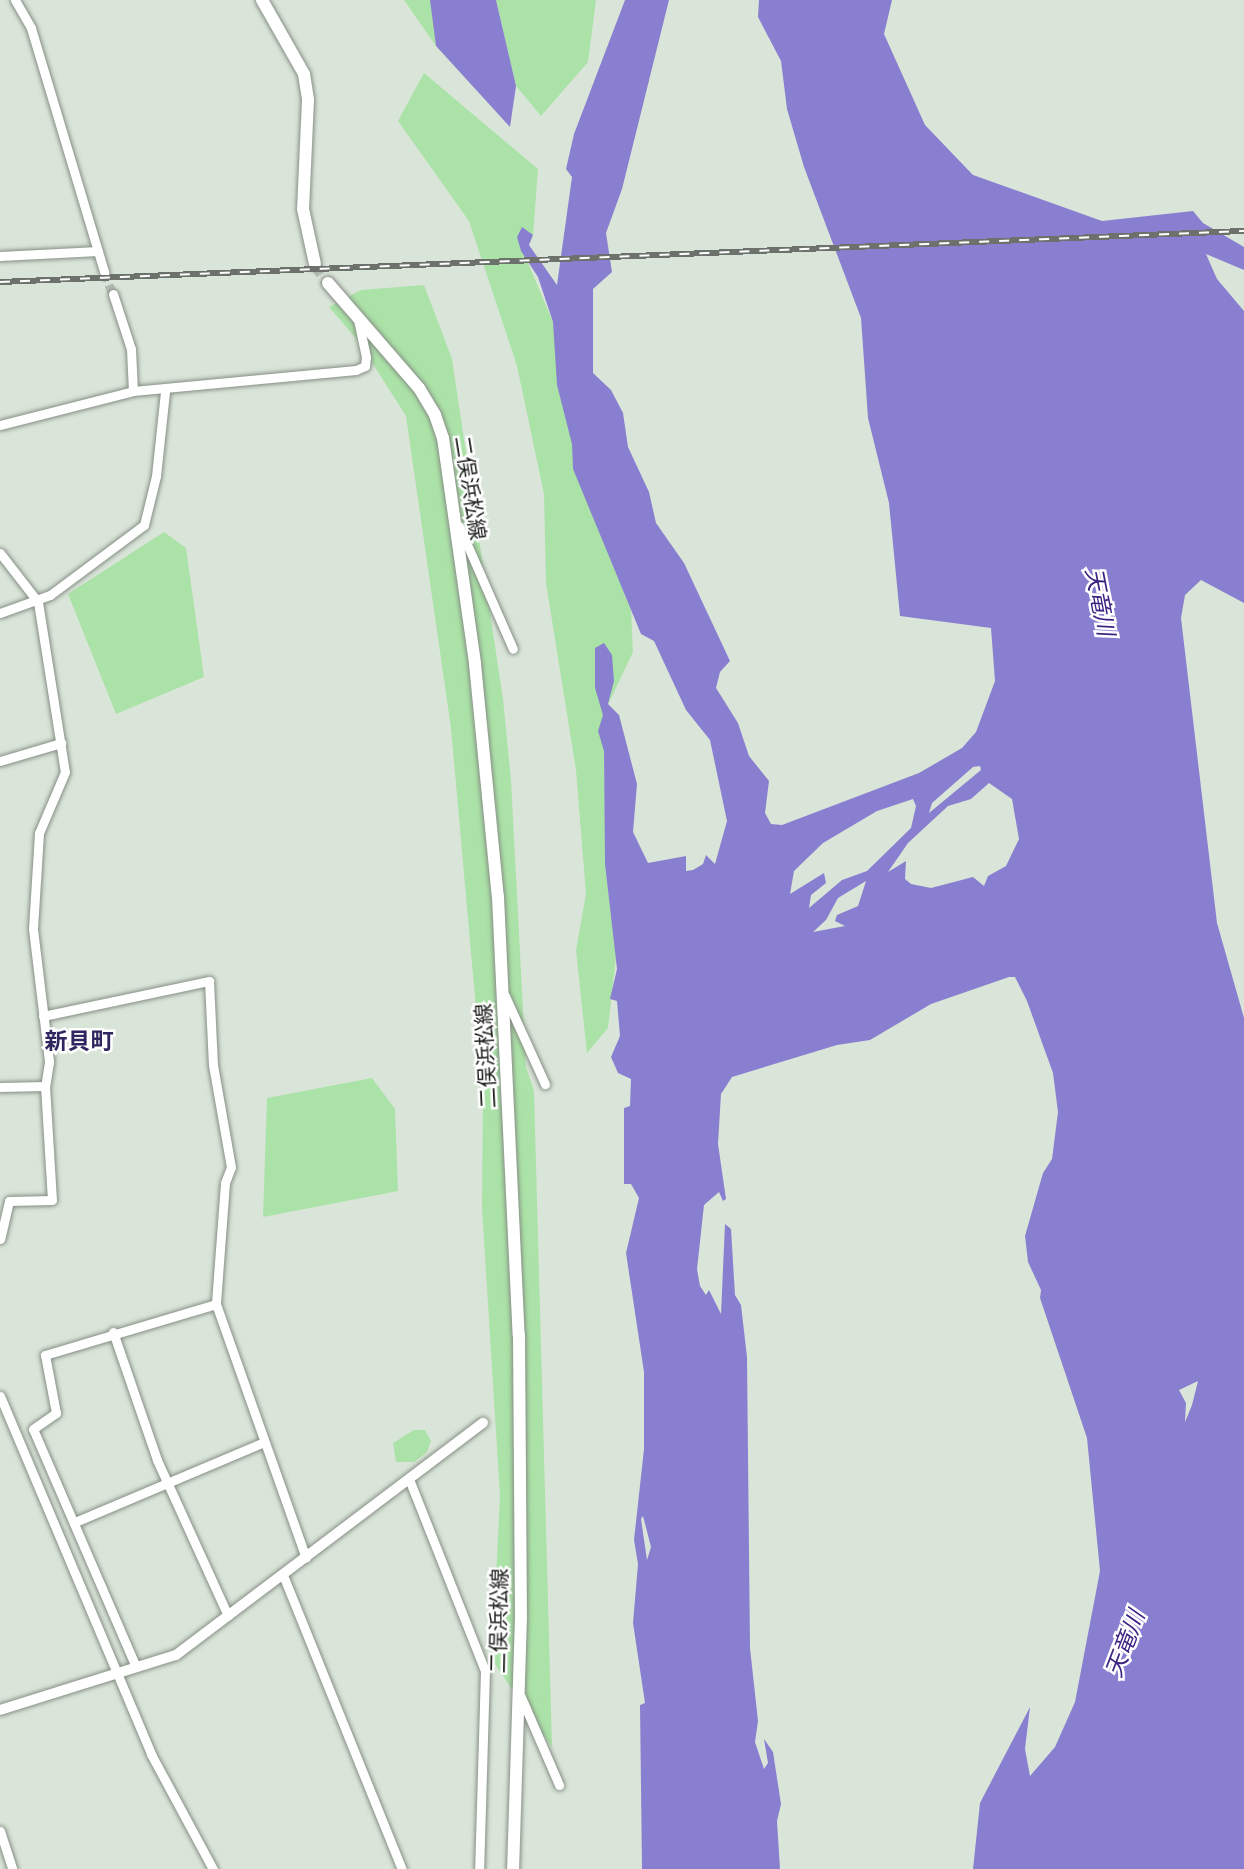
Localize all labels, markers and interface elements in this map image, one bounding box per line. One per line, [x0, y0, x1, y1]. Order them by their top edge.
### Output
street label: 二俣浜松線 [448, 434, 490, 542]
water label: 天竜川 [1079, 566, 1119, 638]
street label: 二俣浜松線 [472, 1003, 502, 1109]
district label: 新貝町 [45, 1028, 113, 1056]
street label: 二俣浜松線 [486, 1568, 514, 1674]
water label: 天竜川 [1101, 1607, 1151, 1681]

